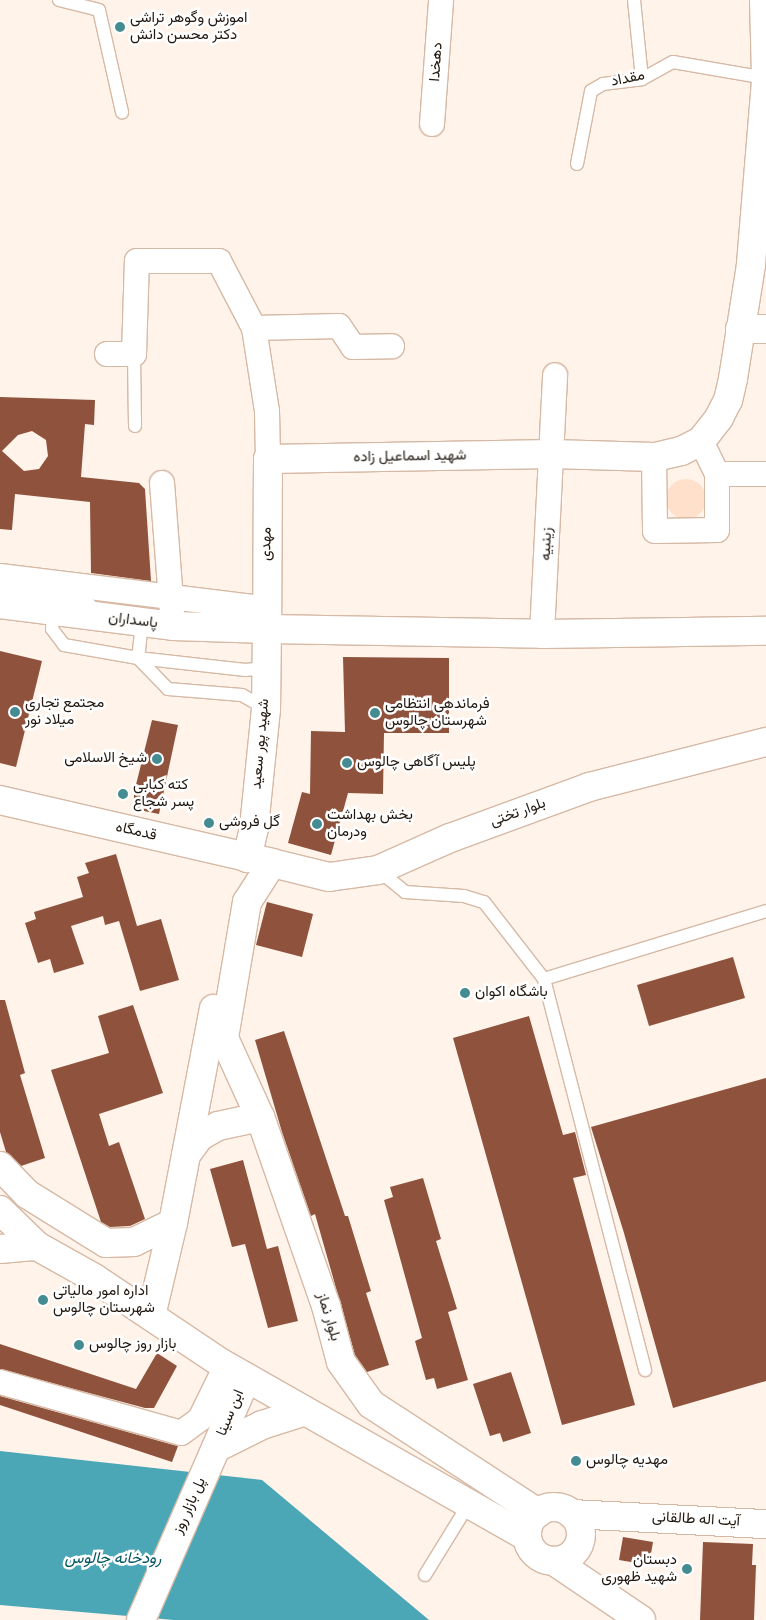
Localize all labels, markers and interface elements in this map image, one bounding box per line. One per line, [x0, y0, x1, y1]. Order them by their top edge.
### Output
place label: اموزش وگوهر تراشی دکتر محسن دانش [130, 9, 248, 44]
marker: اموزش وگوهر تراشی دکتر محسن دانش [114, 21, 126, 33]
street label: دهخدا [427, 42, 447, 82]
street label: مقداد [609, 67, 647, 91]
street label: شهید اسماعیل زاده [353, 447, 467, 467]
street label: مهدی [258, 527, 276, 561]
street label: زینبیه [537, 527, 557, 561]
street label: پاسداران [107, 609, 159, 633]
place label: مجتمع تجاری میلاد نور [25, 694, 104, 729]
place label: فرماندهی انتظامی شهرستان چالوس [385, 695, 490, 730]
street label: شهید پور سعید [248, 698, 274, 790]
marker: مجتمع تجاری میلاد نور [9, 706, 21, 718]
marker: فرماندهی انتظامی شهرستان چالوس [369, 707, 381, 719]
place label: شیخ الاسلامی [64, 750, 147, 768]
marker: شیخ الاسلامی [151, 753, 163, 765]
place label: پلیس آگاهی چالوس [357, 754, 476, 772]
marker: پلیس آگاهی چالوس [341, 757, 353, 769]
place label: کته کبابی پسر شجاع [133, 776, 194, 811]
marker: کته کبابی پسر شجاع [117, 788, 129, 800]
street label: بلوار تختی [488, 795, 548, 831]
place label: بخش بهداشت ودرمان [327, 806, 413, 841]
place label: گل فروشی [219, 814, 280, 832]
marker: گل فروشی [203, 817, 215, 829]
marker: بخش بهداشت ودرمان [311, 818, 323, 830]
street label: قدمگاه [114, 819, 158, 845]
place label: باشگاه اکوان [475, 984, 548, 1002]
marker: باشگاه اکوان [459, 987, 471, 999]
place label: اداره امور مالیاتی شهرستان چالوس [53, 1282, 155, 1317]
street label: بلوار نماز [312, 1290, 344, 1344]
marker: اداره امور مالیاتی شهرستان چالوس [37, 1294, 49, 1306]
place label: بازار روز چالوس [89, 1336, 177, 1354]
marker: بازار روز چالوس [73, 1339, 85, 1351]
street label: ابن سینا [213, 1387, 249, 1439]
place label: مهدیه چالوس [586, 1452, 668, 1470]
marker: مهدیه چالوس [570, 1455, 582, 1467]
street label: پل بازار روز [170, 1475, 210, 1537]
street label: آیت اله طالقانی [652, 1509, 740, 1531]
water label: رودخانه چالوس [65, 1549, 161, 1569]
place label: دبستان شهید ظهوری [601, 1551, 677, 1586]
marker: دبستان شهید ظهوری [681, 1563, 693, 1575]

